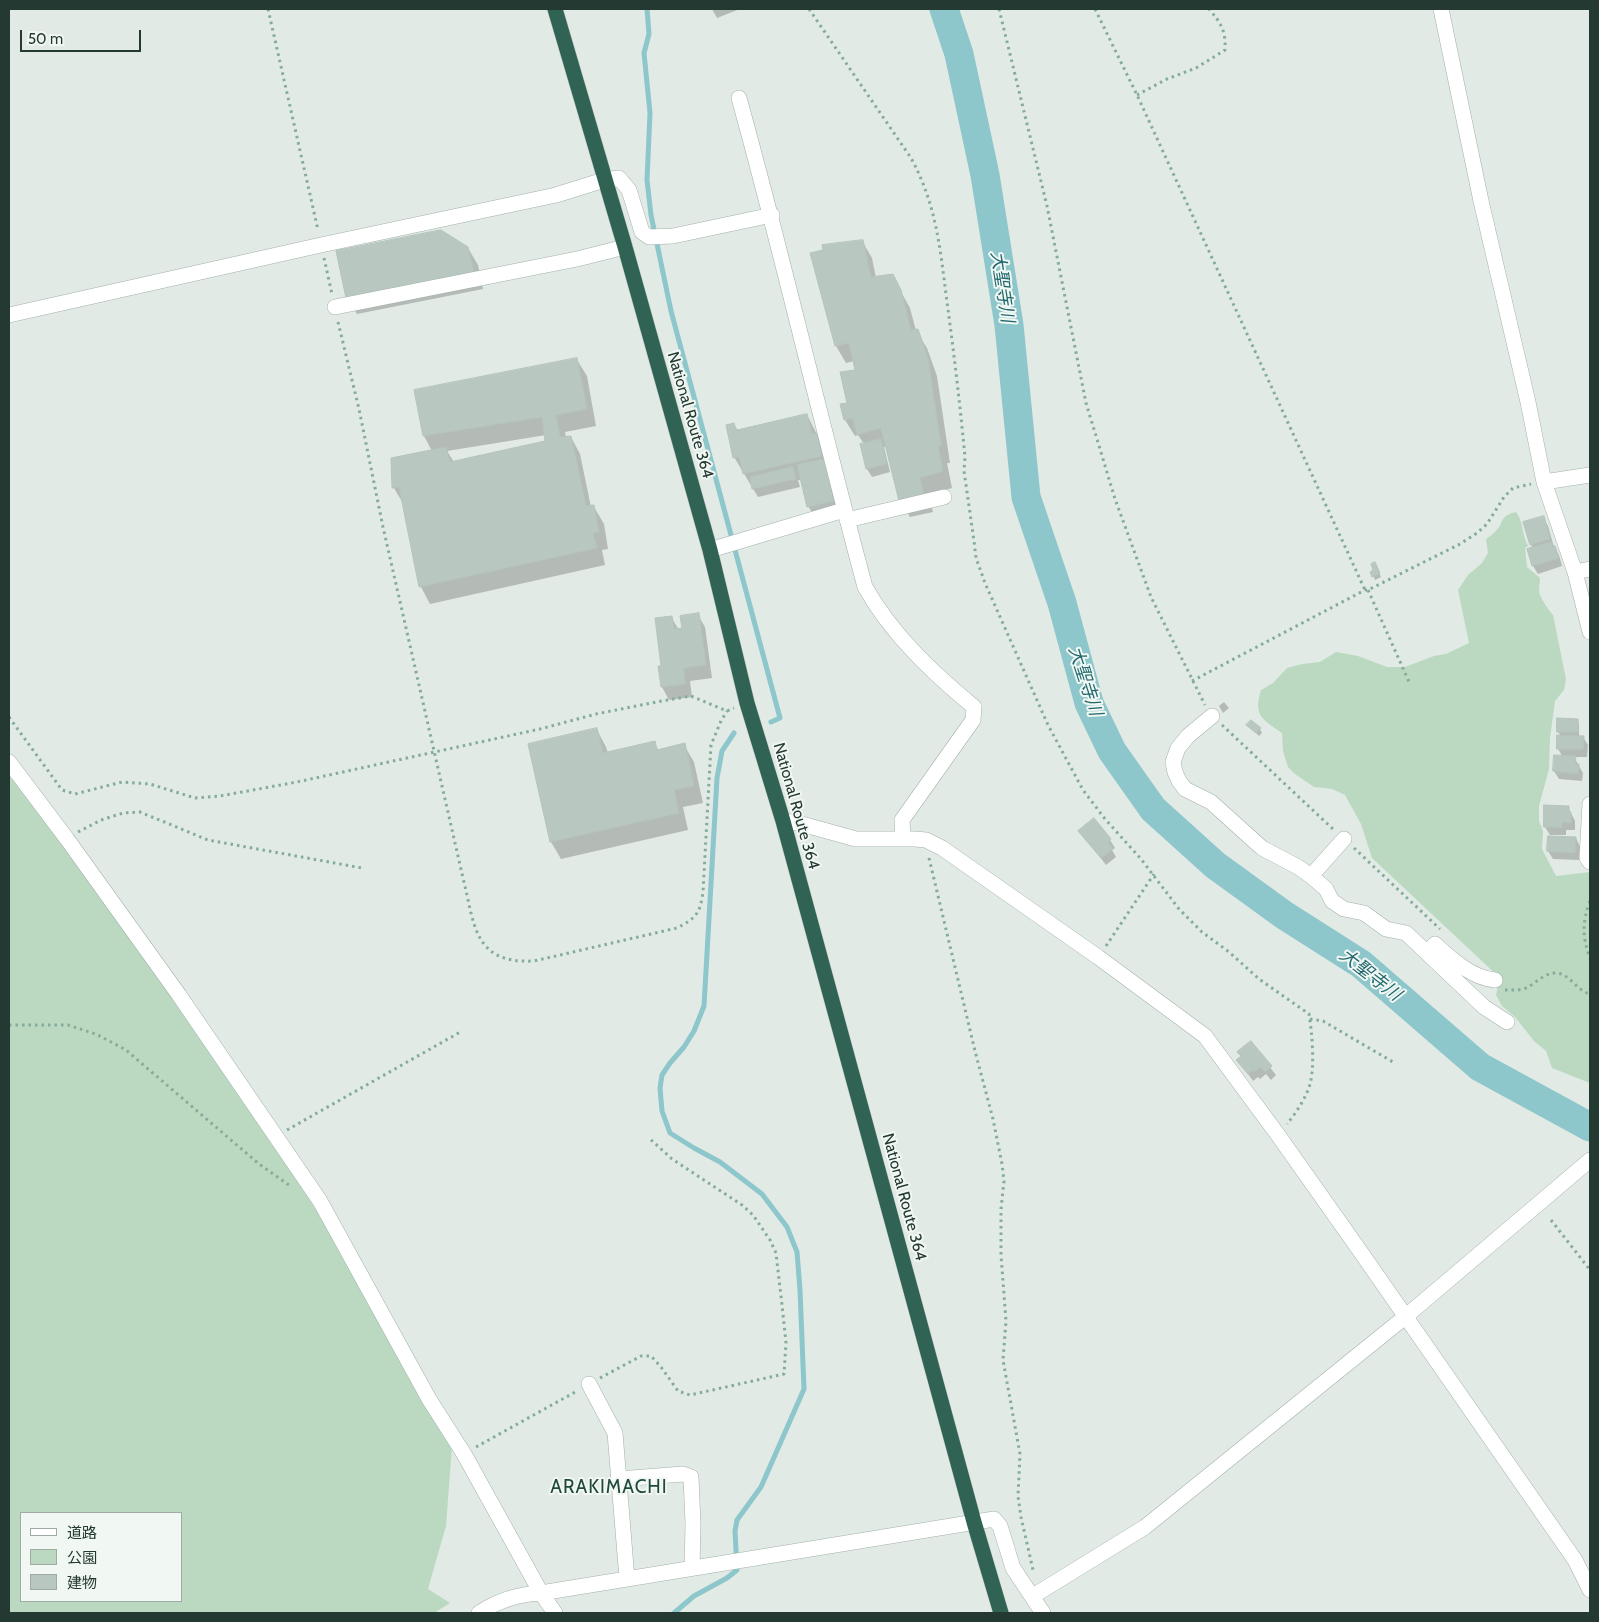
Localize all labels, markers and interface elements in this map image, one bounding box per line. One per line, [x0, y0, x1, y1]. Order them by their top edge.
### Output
scale bar [22, 20, 144, 52]
text: 50 m [28, 30, 63, 48]
water label: 大聖寺川 [986, 250, 1018, 324]
street label: National Route 364 [663, 349, 717, 481]
water label: 大聖寺川 [1064, 643, 1106, 719]
street label: National Route 364 [769, 740, 823, 872]
water label: 大聖寺川 [1335, 944, 1405, 1006]
street label: National Route 364 [878, 1131, 930, 1263]
district label: ARAKIMACHI [549, 1476, 669, 1498]
legend [20, 1512, 182, 1602]
text: 道路 [67, 1524, 97, 1542]
text: 公園 [67, 1549, 97, 1567]
text: 建物 [67, 1574, 97, 1592]

